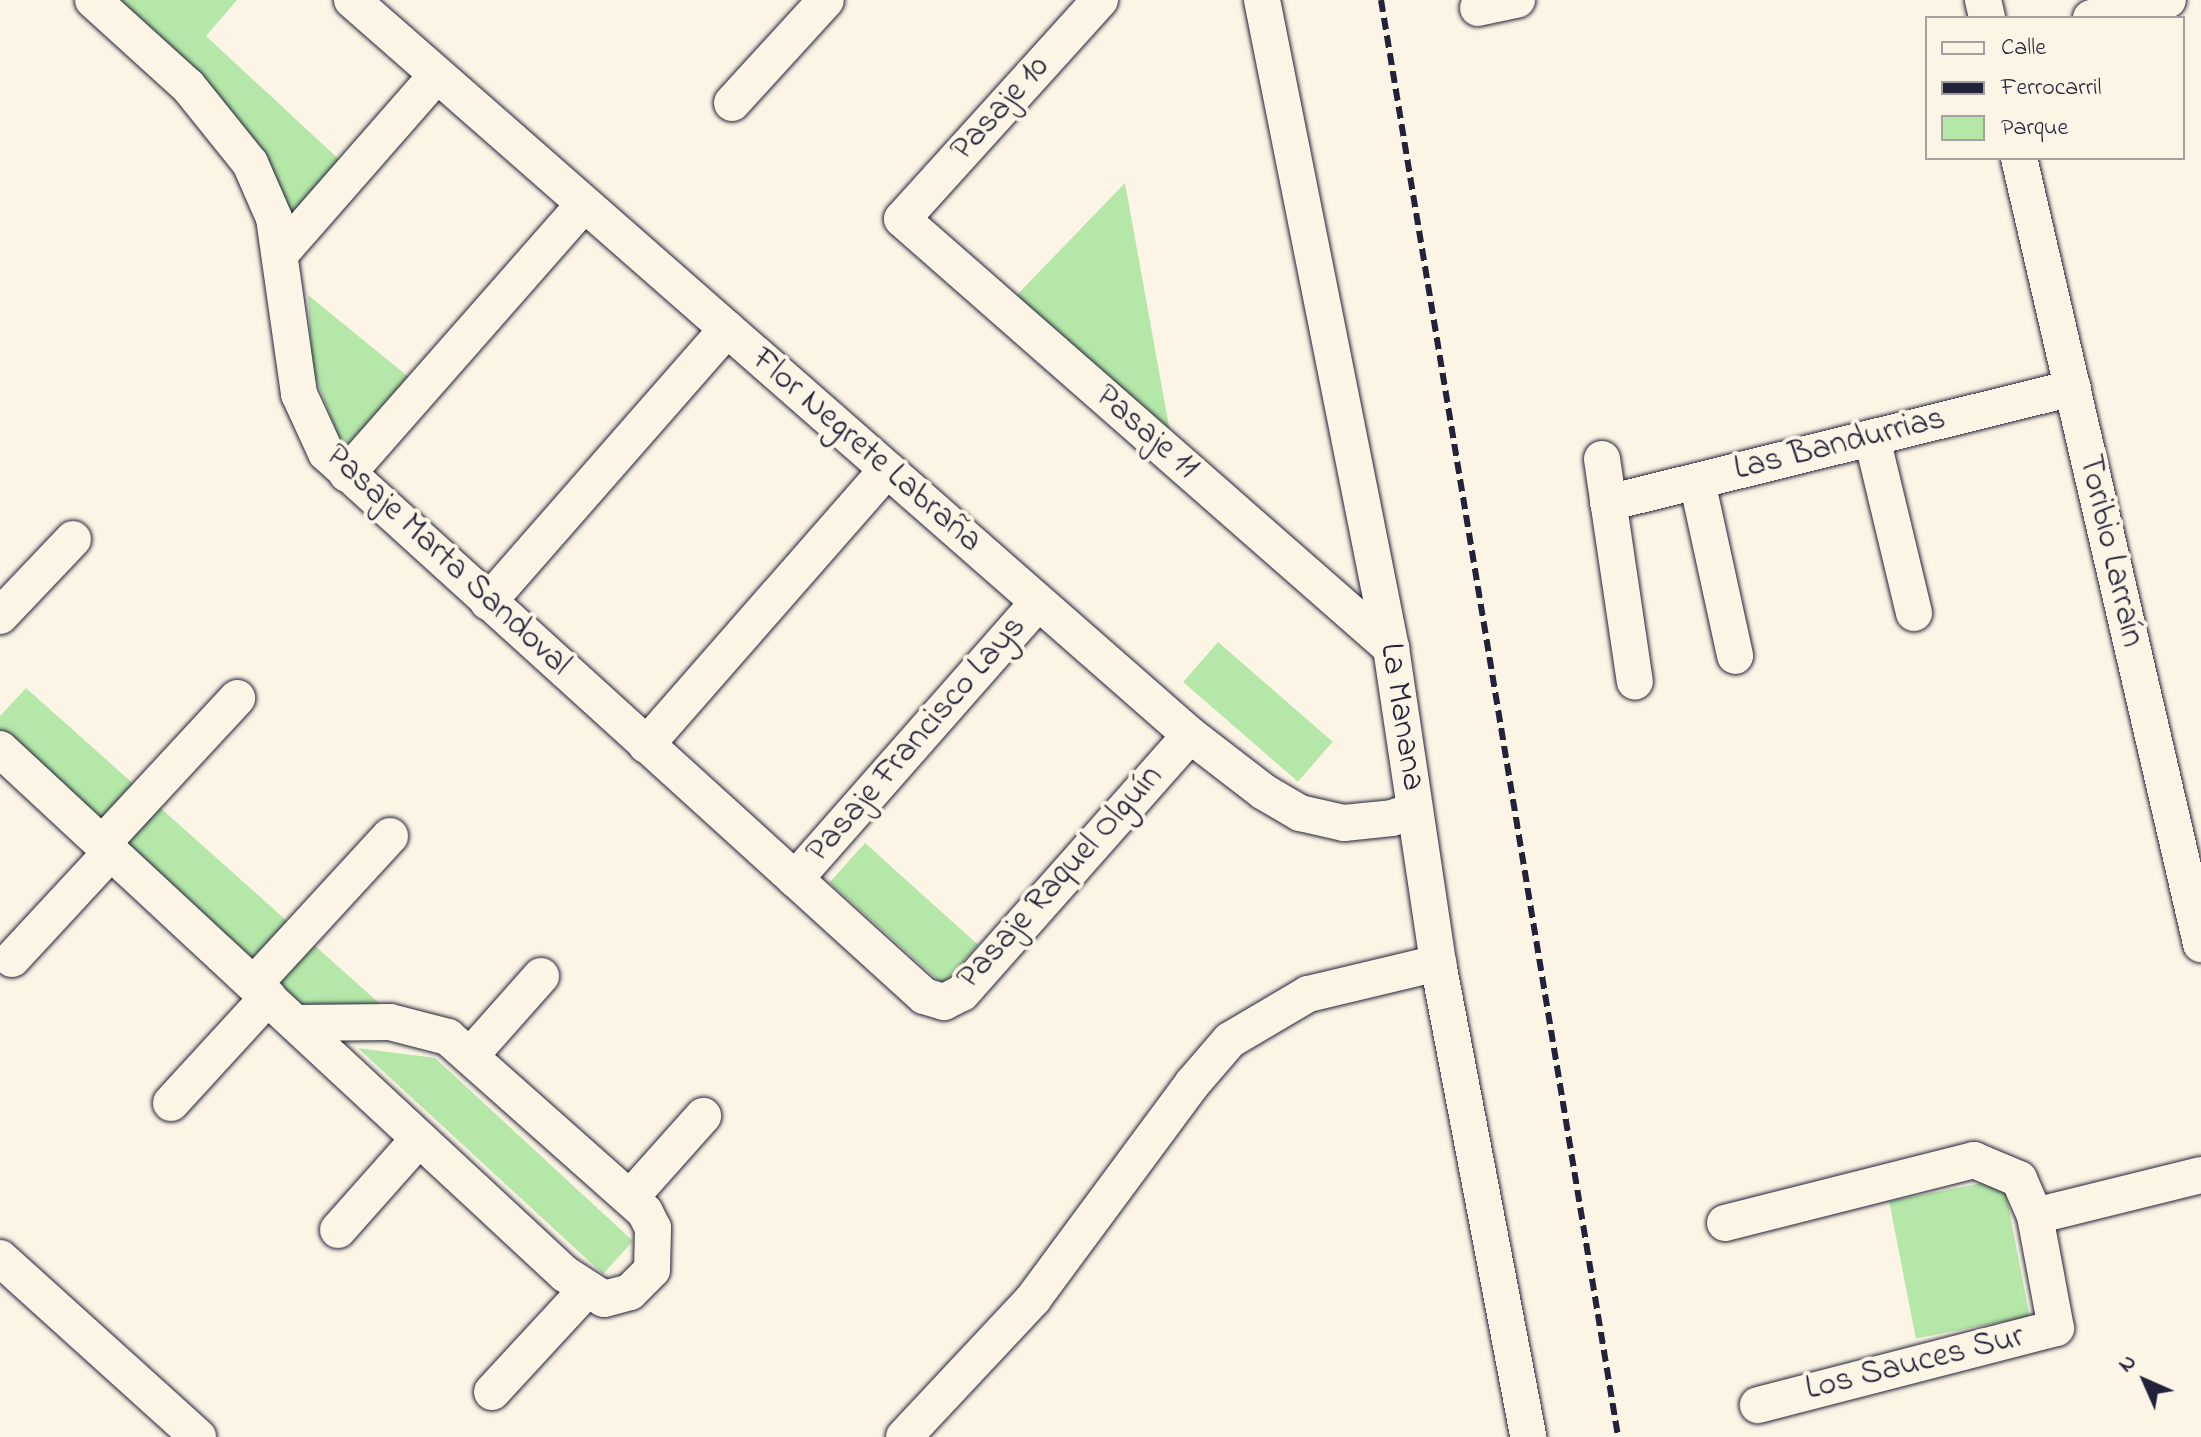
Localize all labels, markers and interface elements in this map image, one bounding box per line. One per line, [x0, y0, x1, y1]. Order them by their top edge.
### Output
legend [1925, 16, 2185, 160]
text: Calle [2001, 31, 2046, 66]
street label: Pasaje 10 [943, 48, 1059, 170]
text: Ferrocarril [2001, 71, 2102, 106]
text: Parque [2001, 111, 2068, 146]
street label: Flor Negrete Labraña [743, 340, 989, 562]
street label: Pasaje 11 [1086, 377, 1206, 489]
street label: Las Bandurrias [1730, 399, 1950, 491]
street label: Pasaje Marta Sandoval [316, 437, 578, 685]
street label: Toribio Larraín [2068, 451, 2152, 651]
street label: Pasaje Francisco Lays [799, 608, 1035, 872]
street label: La Manana [1369, 640, 1433, 794]
street label: Pasaje Raquel Olguín [950, 757, 1172, 999]
street label: Los Sauces Sur [1802, 1317, 2028, 1411]
north arrow [2105, 1341, 2185, 1421]
text: N [2111, 1347, 2145, 1381]

